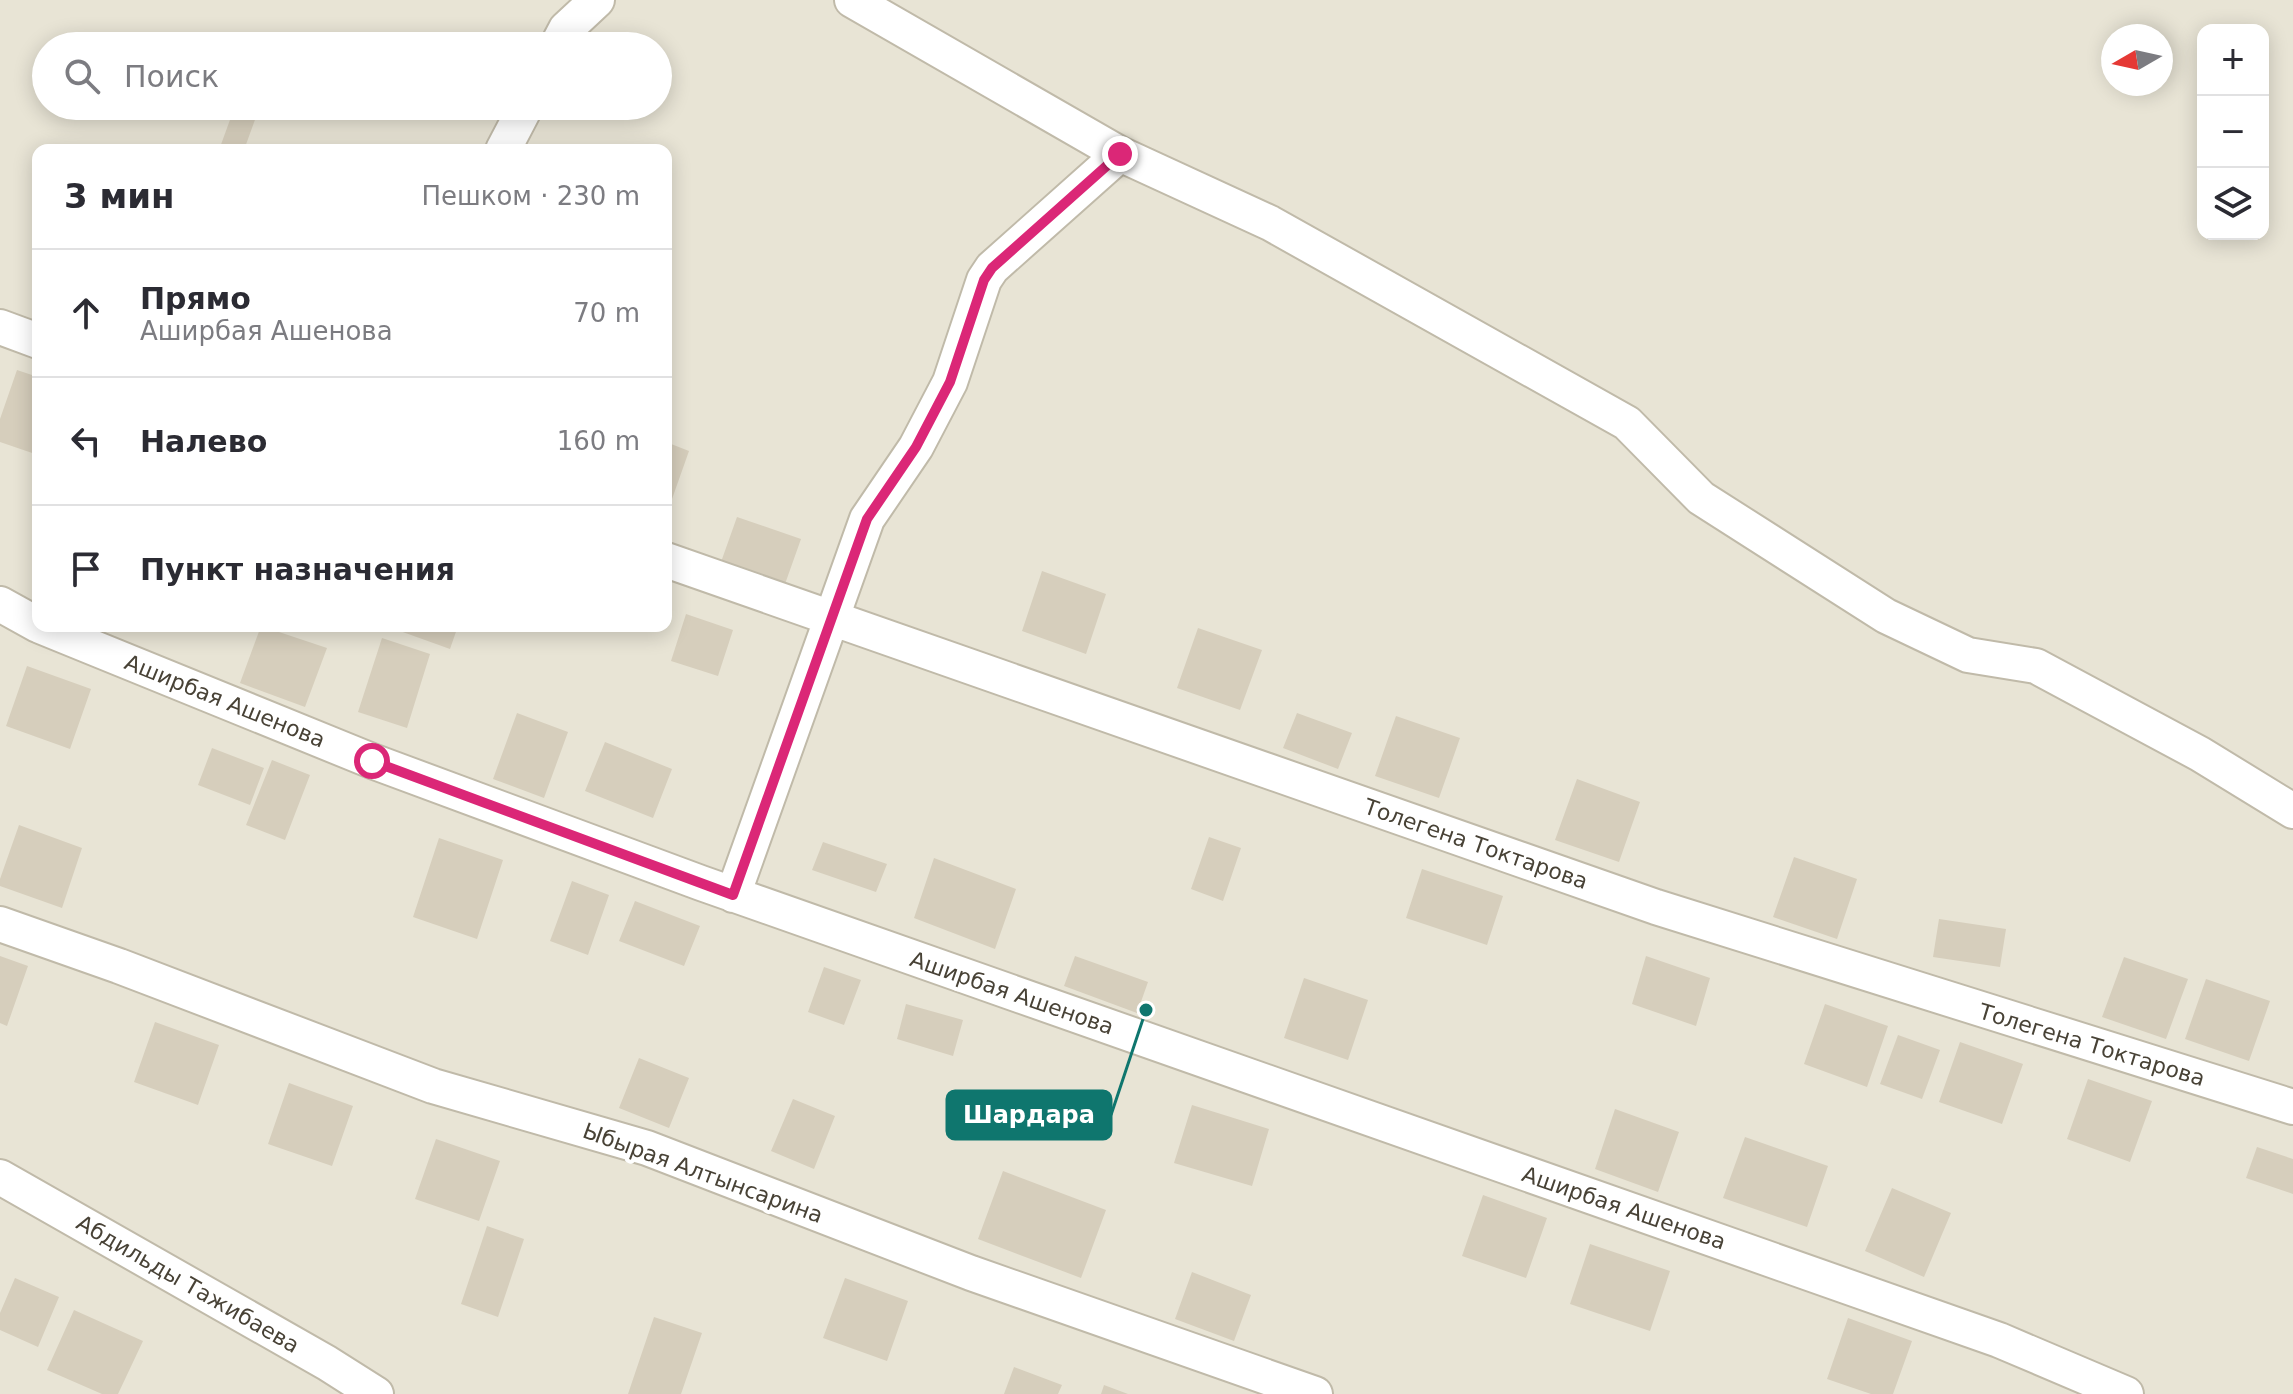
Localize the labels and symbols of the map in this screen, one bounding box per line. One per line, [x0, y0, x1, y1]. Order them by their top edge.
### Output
north arrow [2101, 24, 2173, 96]
route end [1102, 136, 1138, 172]
street label: Аширбая Ашенова [121, 649, 329, 753]
route start [354, 743, 390, 779]
street label: Толегена Токтарова [1360, 794, 1591, 894]
street label: Аширбая Ашенова [907, 946, 1117, 1040]
street label: Толегена Токтарова [1975, 998, 2208, 1091]
callout: Шардара [947, 1091, 1111, 1139]
text: Шардара [963, 1101, 1095, 1129]
street label: Ыбырая Алтынсарина [580, 1118, 826, 1228]
street label: Аширбая Ашенова [1519, 1161, 1729, 1255]
street label: Абдильды Тажибаева [72, 1210, 304, 1358]

